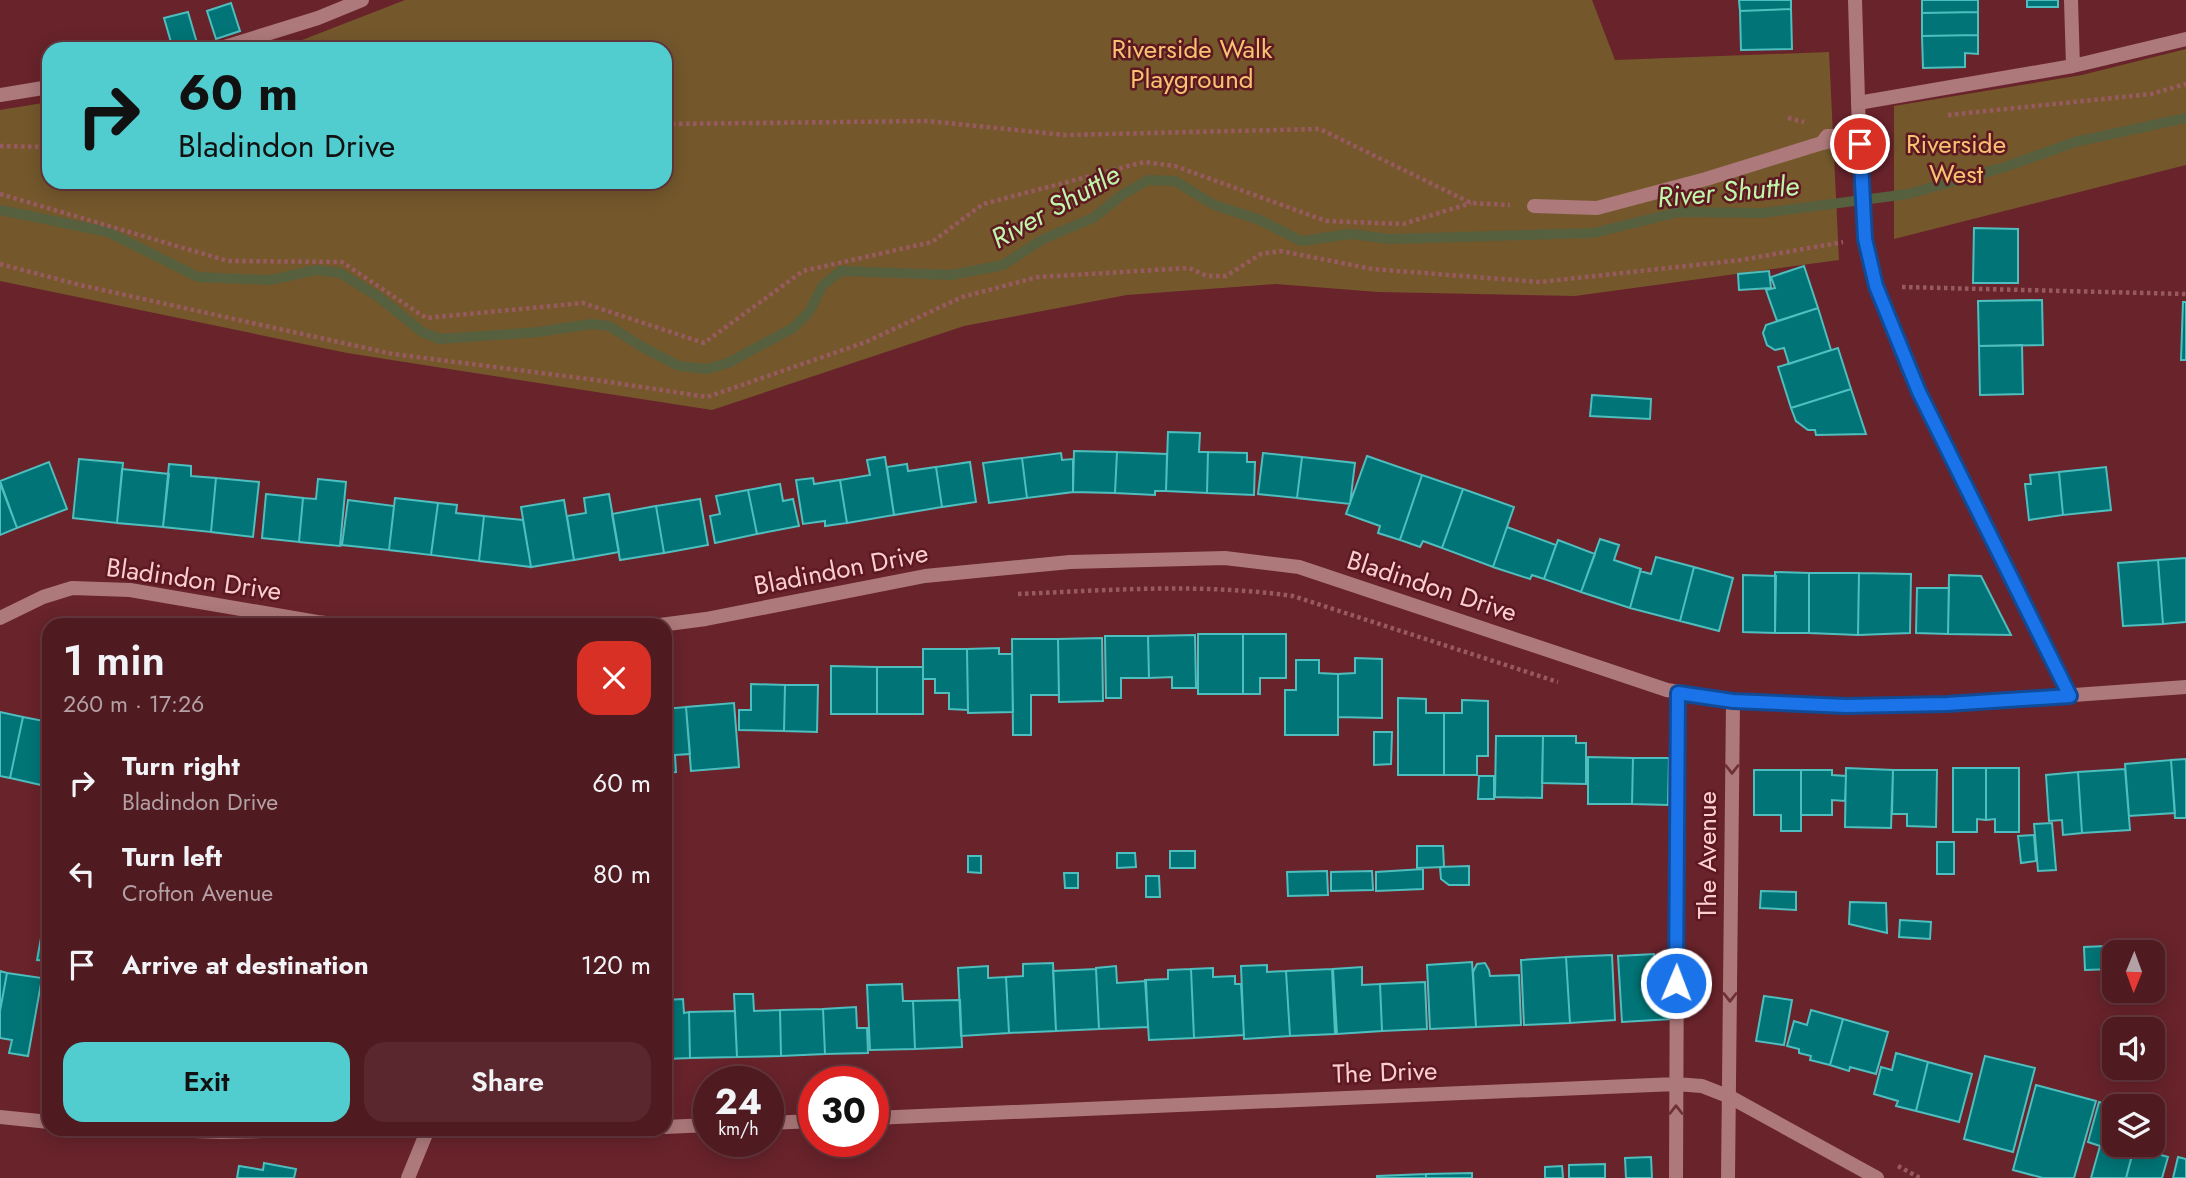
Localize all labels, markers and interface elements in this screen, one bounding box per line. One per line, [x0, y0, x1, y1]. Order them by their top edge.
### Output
park label: Riverside Walk Playground [1112, 30, 1273, 98]
text: 60 m [178, 58, 298, 128]
icon: right [63, 70, 154, 161]
pin [1830, 114, 1890, 174]
text: Bladindon Drive [178, 123, 395, 169]
icon: arrive [1841, 125, 1879, 163]
park label: Riverside West [1906, 125, 2006, 193]
water label: River Shuttle [983, 154, 1127, 259]
water label: River Shuttle [1655, 165, 1801, 218]
street label: Bladindon Drive [751, 534, 931, 604]
street label: Bladindon Drive [1342, 541, 1522, 631]
street label: Bladindon Drive [104, 548, 284, 610]
text: 1 min [63, 630, 165, 691]
button: close [577, 641, 651, 715]
text: 260 m · 17:26 [63, 687, 204, 721]
text: Turn right [122, 747, 240, 785]
icon: right [63, 764, 101, 802]
text: 60 m [592, 764, 651, 802]
one-way arrow [1724, 764, 1740, 775]
text: Bladindon Drive [122, 785, 278, 819]
street label: The Avenue [1688, 791, 1726, 919]
text: Turn left [122, 838, 222, 876]
icon: left [63, 855, 101, 893]
text: 80 m [593, 855, 651, 893]
text: Crofton Avenue [122, 876, 273, 910]
north arrow [2102, 940, 2165, 1003]
map controls [2102, 940, 2165, 1157]
icon: arrive [63, 946, 101, 984]
text: Arrive at destination [122, 946, 369, 984]
text: 120 m [581, 946, 651, 984]
position arrow [1639, 946, 1713, 1020]
one-way arrow [1722, 992, 1738, 1002]
button: sound [2102, 1017, 2165, 1080]
button: Exit [63, 1042, 350, 1122]
button: Share [364, 1042, 651, 1122]
street label: The Drive [1332, 1051, 1438, 1093]
speed limit sign: 30 [798, 1066, 889, 1157]
text: 24 [715, 1077, 762, 1127]
button: layers [2102, 1094, 2165, 1157]
one-way arrow [1668, 1104, 1684, 1115]
text: km/h [718, 1116, 759, 1142]

